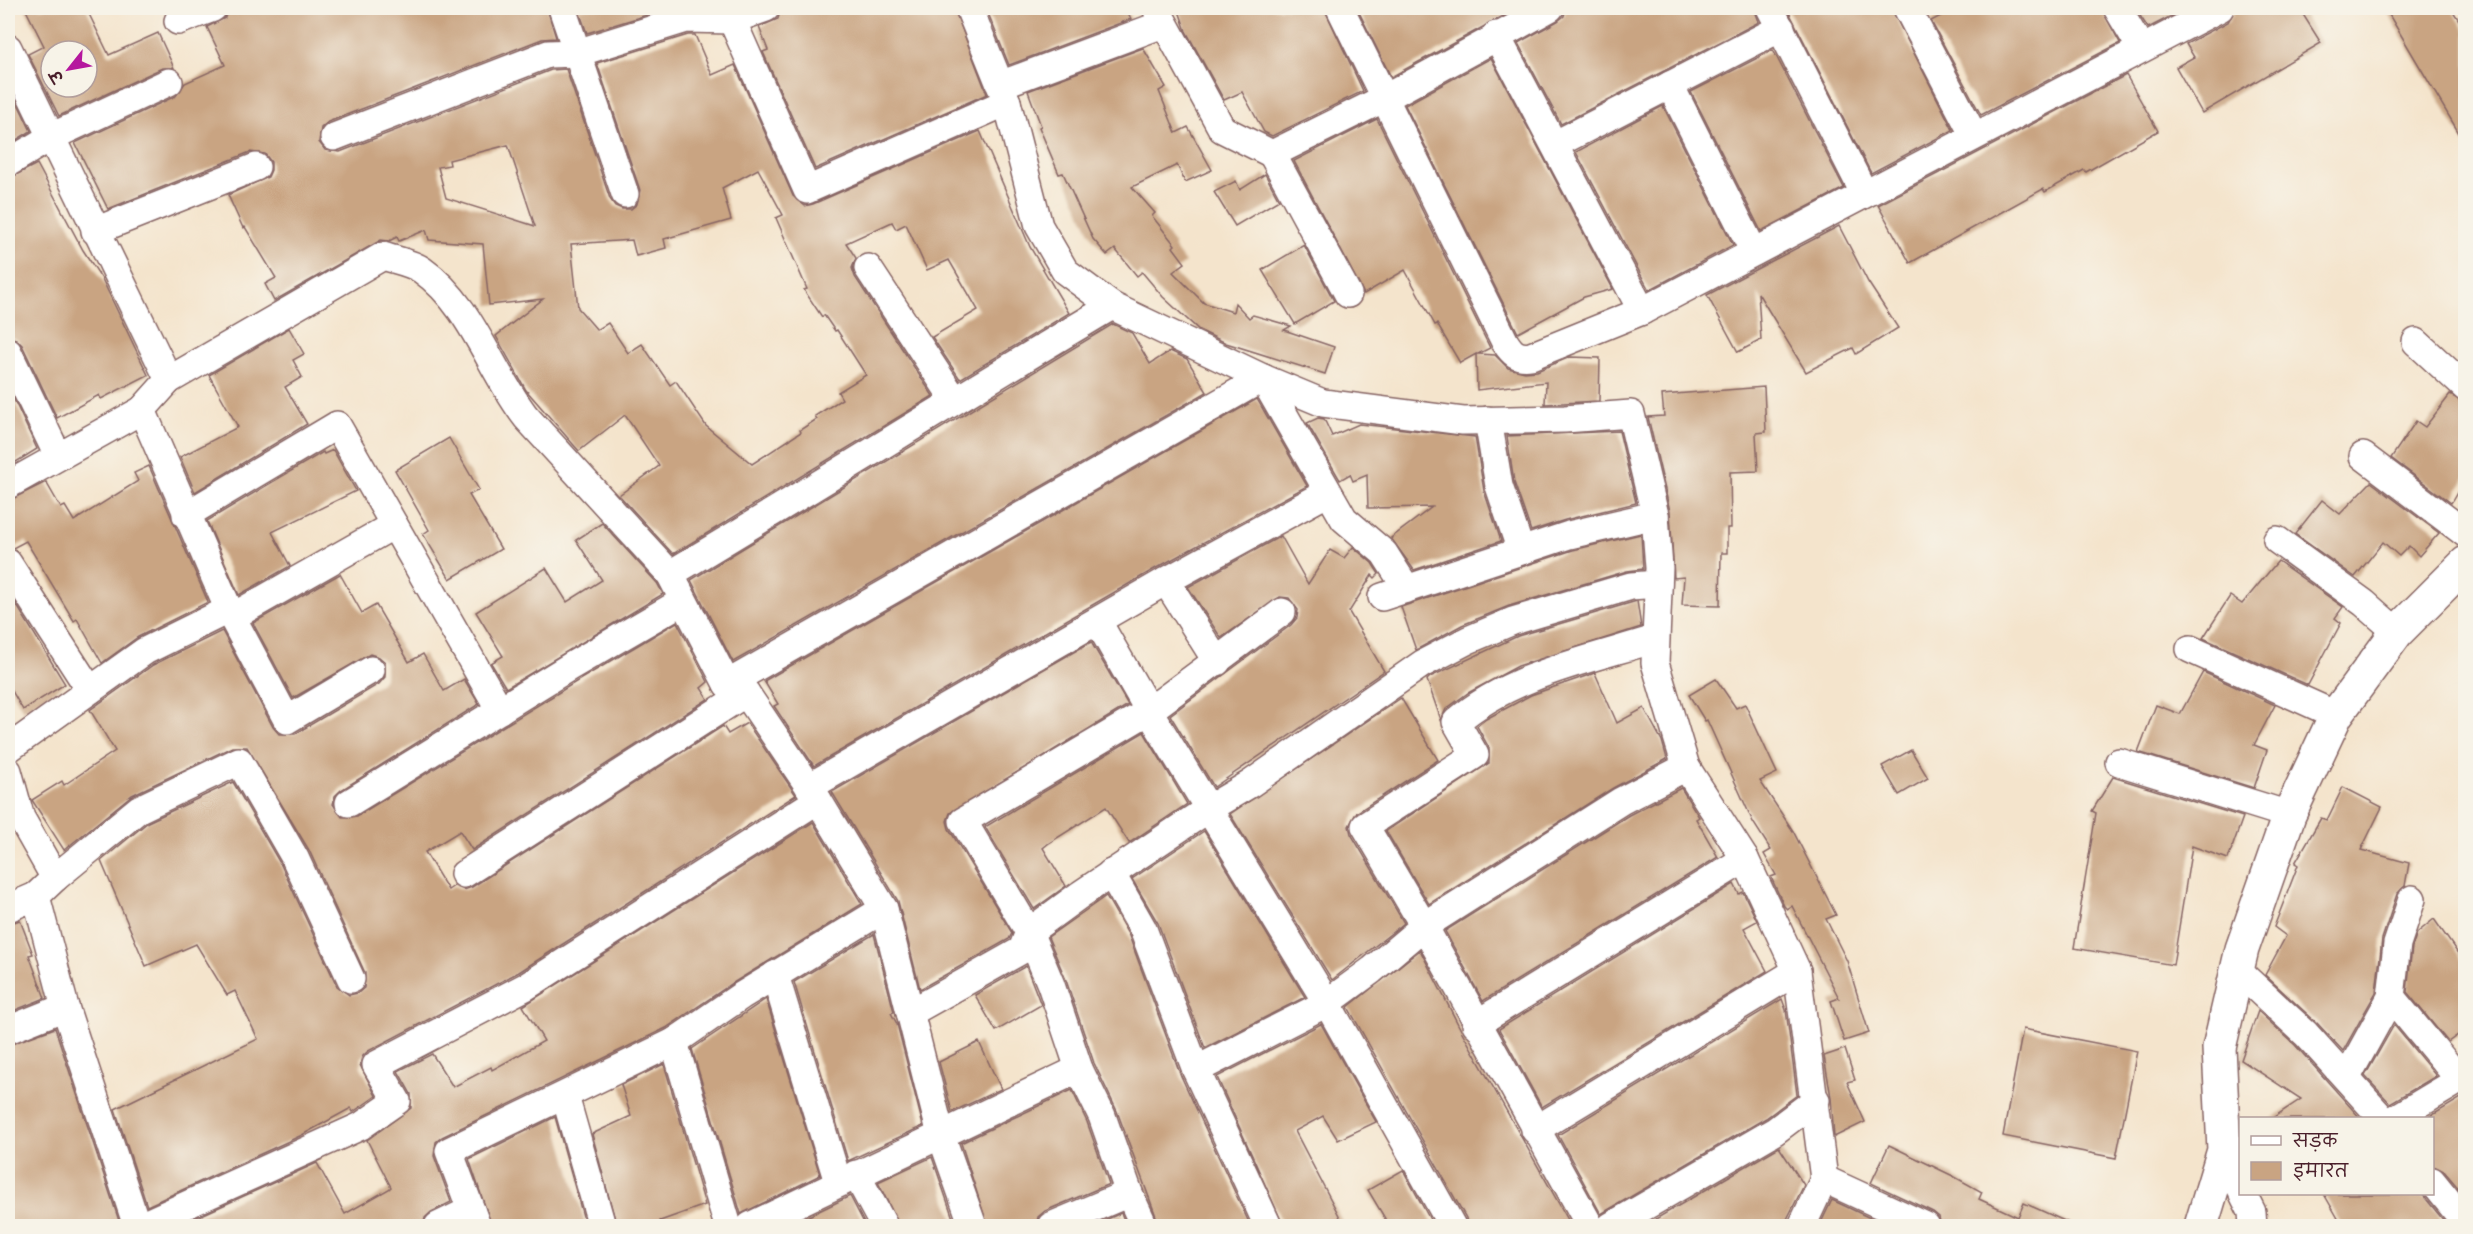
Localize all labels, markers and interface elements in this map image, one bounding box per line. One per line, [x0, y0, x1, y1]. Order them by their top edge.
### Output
north arrow [39, 39, 99, 99]
text: उ [44, 66, 68, 88]
legend [2239, 1117, 2434, 1195]
text: सड़क [2292, 1129, 2338, 1152]
text: इमारत [2293, 1159, 2349, 1182]

